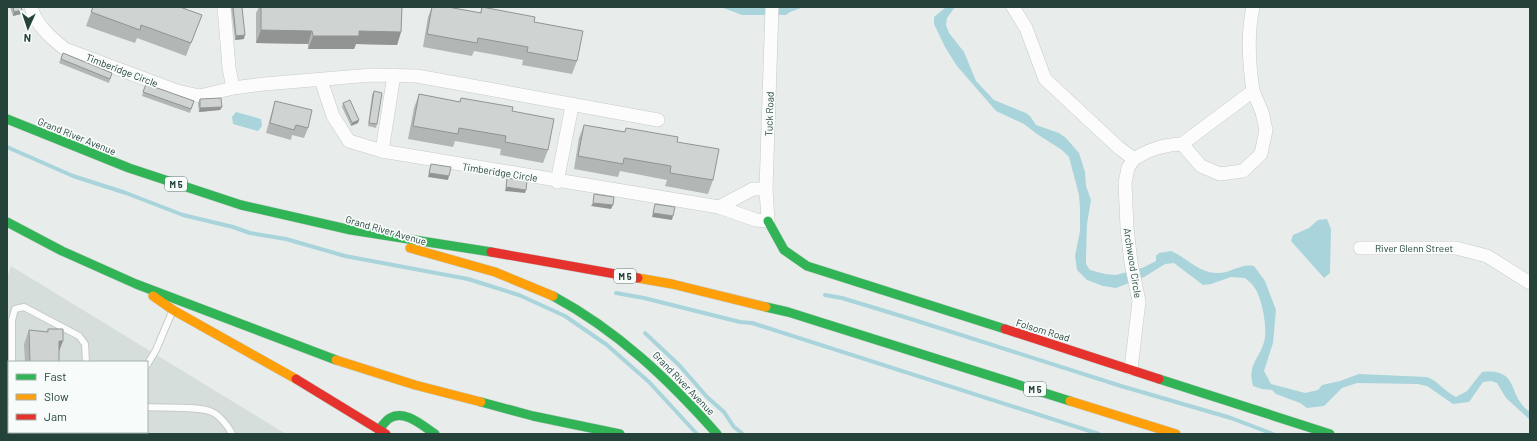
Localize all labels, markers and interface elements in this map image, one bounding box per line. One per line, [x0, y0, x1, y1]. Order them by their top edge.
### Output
north arrow [8, 8, 48, 48]
text: N [23, 32, 31, 45]
street label: Timberidge Circle [84, 51, 160, 89]
street label: Tuck Road [762, 91, 776, 137]
street label: Grand River Avenue [36, 115, 118, 157]
street label: Timberidge Circle [461, 160, 539, 184]
road number: M 5 [165, 177, 187, 191]
street label: Grand River Avenue [344, 213, 428, 247]
street label: Archwood Circle [1122, 227, 1144, 299]
street label: River Glenn Street [1375, 242, 1453, 254]
road number: M 5 [614, 269, 636, 283]
street label: Folsom Road [1015, 316, 1071, 344]
street label: Grand River Avenue [651, 349, 717, 417]
legend [8, 361, 148, 433]
text: Fast [44, 369, 67, 383]
road number: M 5 [1024, 382, 1046, 396]
text: Slow [44, 389, 69, 403]
text: Jam [44, 409, 67, 423]

